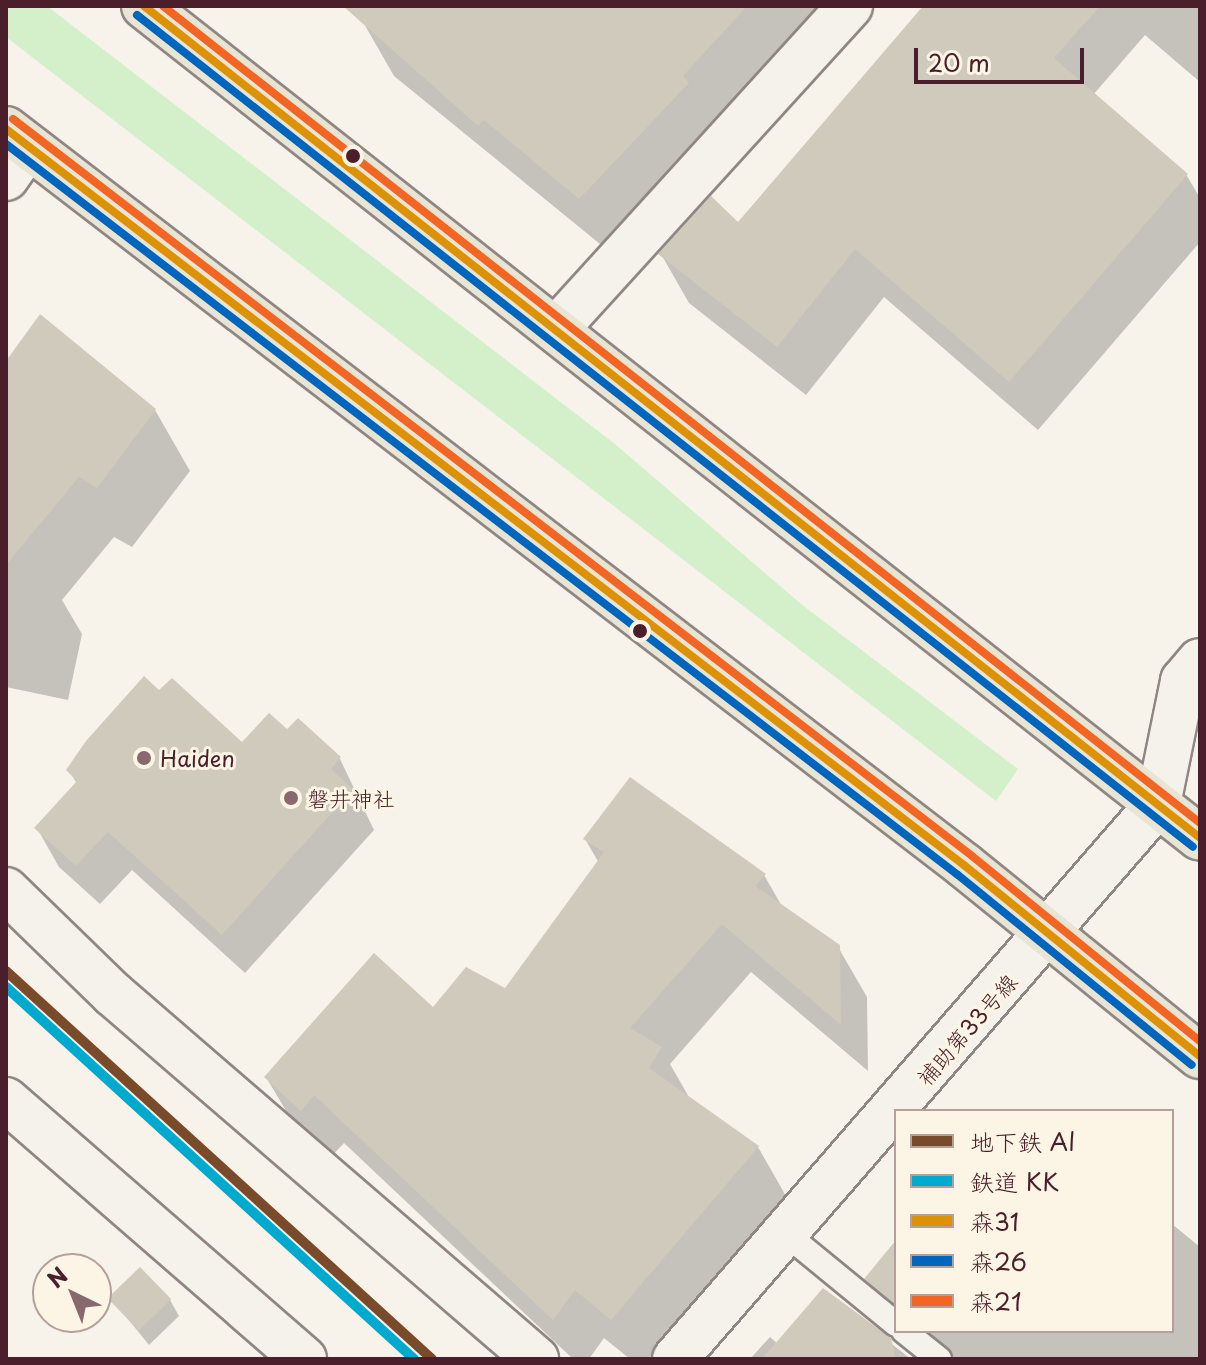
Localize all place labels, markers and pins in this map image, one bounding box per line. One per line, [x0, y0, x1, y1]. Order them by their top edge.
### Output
unlabelled marker [345, 148, 361, 164]
unlabelled marker [632, 623, 648, 639]
place label: Haiden [160, 745, 235, 771]
marker: Haiden [135, 749, 153, 767]
place label: 磐井神社 [307, 785, 395, 811]
marker: 磐井神社 [282, 789, 300, 807]

